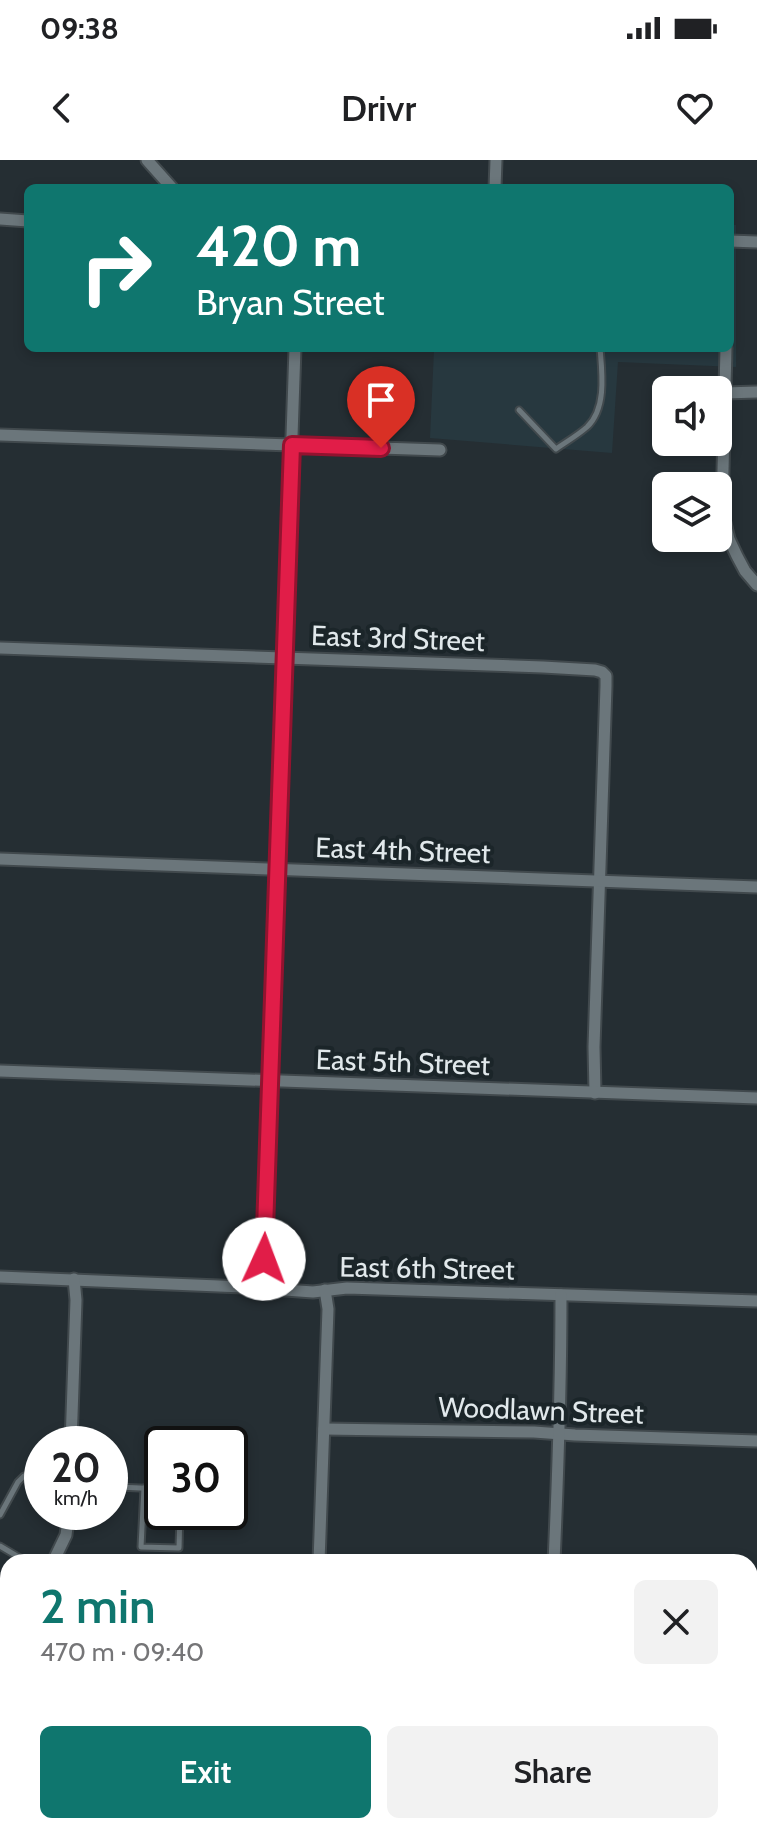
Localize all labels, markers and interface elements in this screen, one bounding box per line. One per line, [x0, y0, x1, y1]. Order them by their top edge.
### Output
text: 09:38 [40, 10, 119, 47]
icon: back [40, 86, 84, 130]
text: Drivr [341, 86, 416, 130]
icon: heart [673, 86, 717, 130]
text: 420 m [196, 212, 361, 280]
icon: right [64, 216, 168, 320]
text: Bryan Street [196, 280, 385, 324]
pin [347, 366, 415, 448]
map controls [652, 376, 732, 552]
button: sound [652, 376, 732, 456]
icon: arrive [359, 378, 403, 422]
button: layers [652, 472, 732, 552]
street label: East 3rd Street [311, 618, 485, 658]
street label: East 4th Street [315, 830, 491, 870]
street label: East 5th Street [315, 1042, 491, 1082]
position arrow [222, 1217, 306, 1301]
street label: East 6th Street [339, 1249, 515, 1287]
street label: Woodlawn Street [438, 1389, 644, 1431]
speed limit sign: 30 [144, 1426, 248, 1530]
text: 20 [51, 1443, 101, 1492]
text: km/h [54, 1486, 98, 1510]
text: 2 min [40, 1577, 156, 1635]
button: close [634, 1580, 718, 1664]
text: 470 m · 09:40 [40, 1636, 204, 1668]
button: Exit [40, 1726, 371, 1818]
button: Share [387, 1726, 718, 1818]

